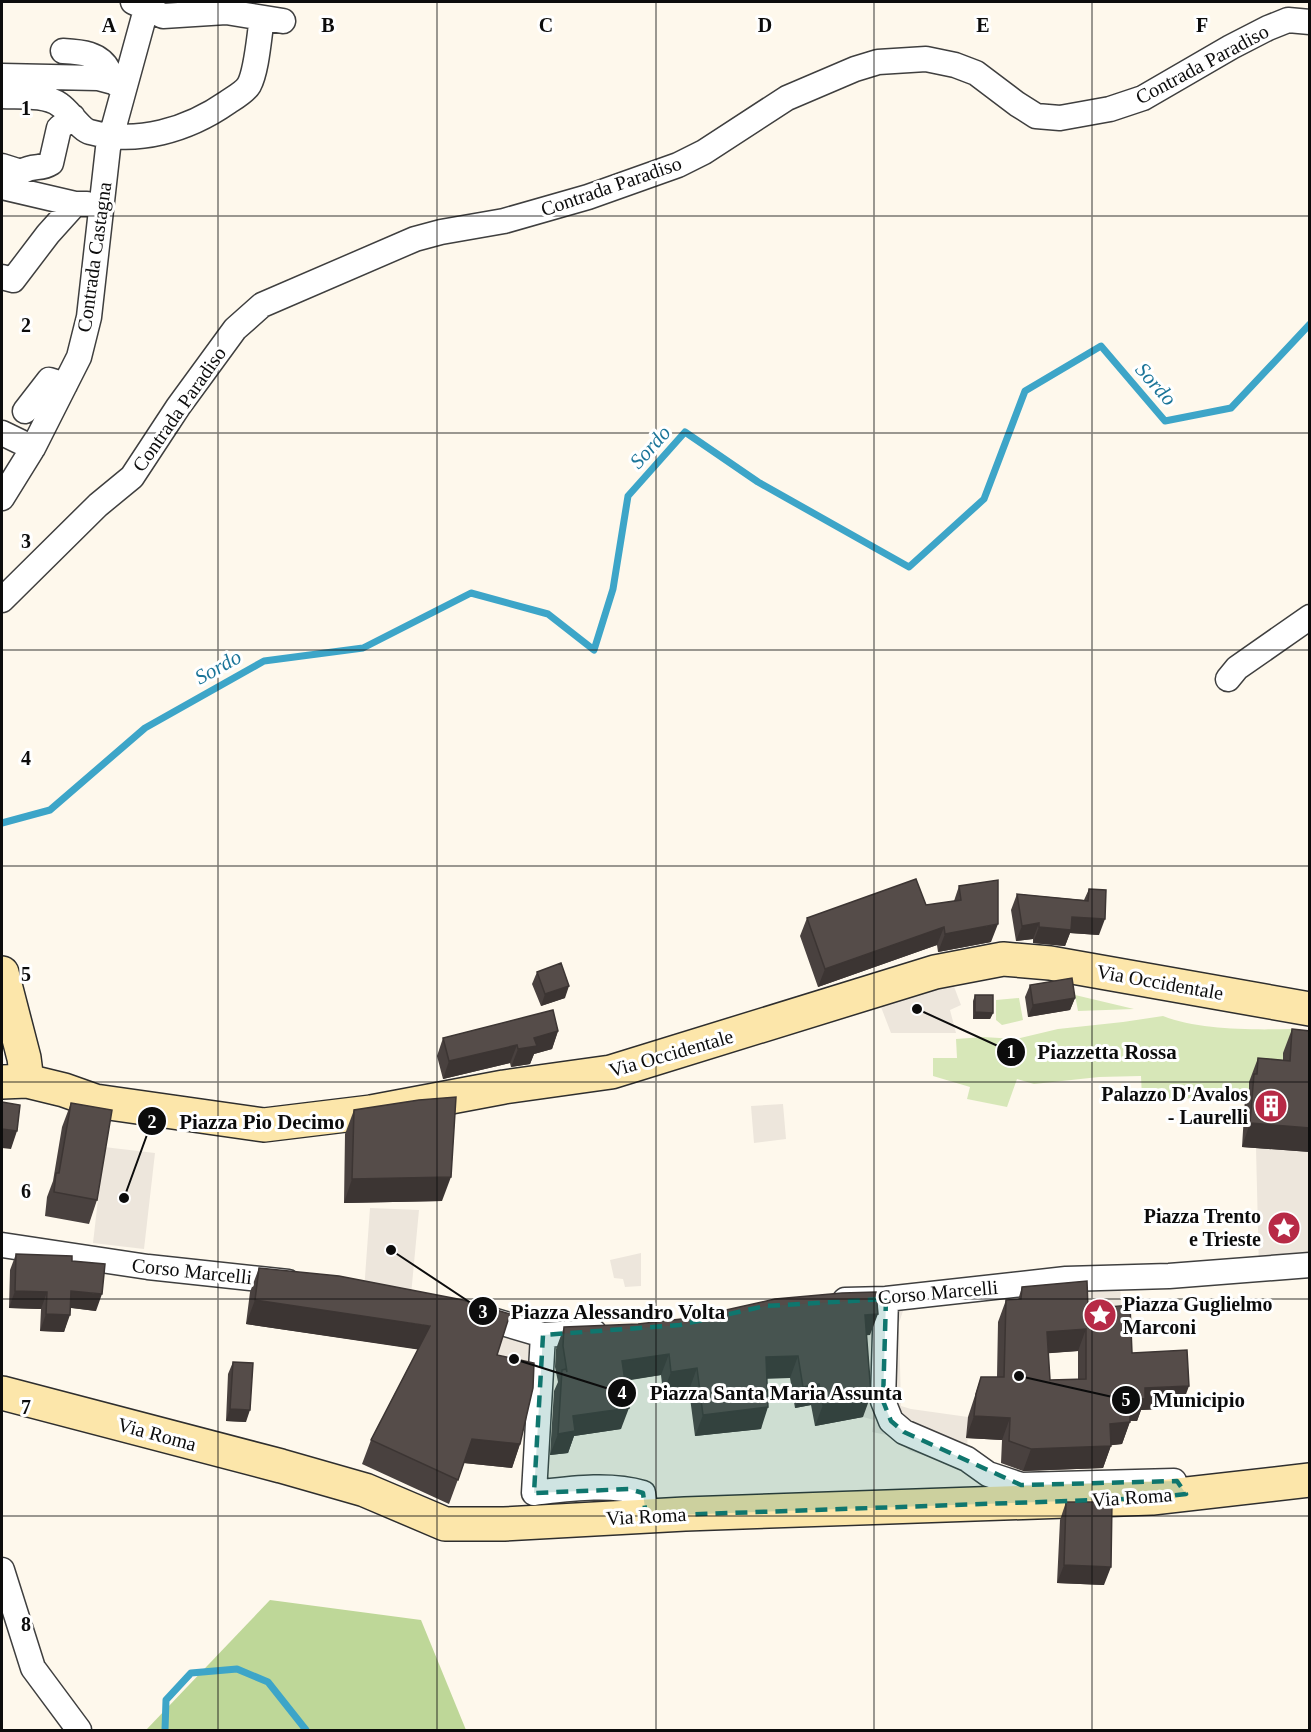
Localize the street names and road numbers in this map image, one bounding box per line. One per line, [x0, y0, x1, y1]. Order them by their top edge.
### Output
street label: Contrada Paradiso [1132, 20, 1272, 108]
street label: Contrada Paradiso [538, 152, 684, 220]
street label: Contrada Castagna [73, 180, 116, 334]
street label: Contrada Paradiso [128, 342, 230, 476]
street label: Via Occidentale [1095, 960, 1225, 1004]
street label: Via Occidentale [606, 1025, 736, 1081]
street label: Corso Marcelli [131, 1254, 254, 1288]
street label: Corso Marcelli [877, 1276, 999, 1308]
street label: Via Roma [115, 1413, 199, 1455]
street label: Via Roma [1091, 1483, 1173, 1511]
street label: Via Roma [605, 1503, 687, 1529]

